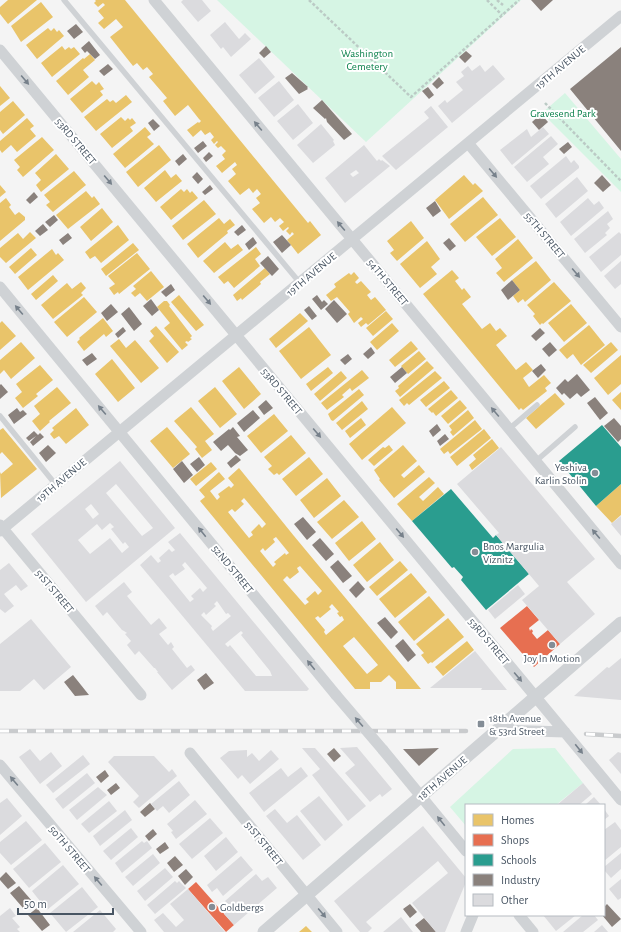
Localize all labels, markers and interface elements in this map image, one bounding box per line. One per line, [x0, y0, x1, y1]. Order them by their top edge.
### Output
street label: 19TH AVENUE [533, 43, 588, 91]
park label: Washington Cemetery [341, 48, 393, 72]
one-way arrow [20, 74, 29, 85]
park label: Gravesend Park [530, 108, 596, 119]
street label: 53RD STREET [53, 116, 98, 167]
one-way arrow [254, 120, 263, 131]
one-way arrow [489, 167, 498, 178]
one-way arrow [103, 174, 112, 185]
street label: 55TH STREET [522, 210, 567, 261]
one-way arrow [337, 221, 346, 231]
street label: 19TH AVENUE [284, 250, 339, 298]
street label: 54TH STREET [365, 257, 411, 308]
one-way arrow [572, 267, 581, 278]
one-way arrow [203, 295, 212, 306]
one-way arrow [14, 304, 23, 315]
street label: 53RD STREET [259, 366, 304, 417]
one-way arrow [97, 405, 106, 415]
one-way arrow [491, 407, 500, 418]
one-way arrow [312, 428, 321, 438]
street label: 19TH AVENUE [34, 456, 89, 504]
place label: Yeshiva Karlin Stolin [535, 462, 587, 486]
marker: Yeshiva Karlin Stolin [590, 468, 600, 478]
one-way arrow [198, 527, 206, 537]
one-way arrow [395, 528, 404, 539]
one-way arrow [592, 529, 601, 540]
place label: Bnos Margulia Viznitz [483, 541, 544, 565]
street label: 52ND STREET [210, 543, 256, 596]
marker: Bnos Margulia Viznitz [470, 547, 480, 557]
street label: 51ST STREET [33, 567, 76, 616]
street label: 53RD STREET [466, 616, 511, 667]
marker: Joy In Motion [547, 640, 557, 650]
place label: Joy In Motion [524, 653, 580, 664]
one-way arrow [307, 660, 316, 670]
one-way arrow [514, 671, 523, 682]
place label: 18th Avenue & 53rd Street [489, 713, 545, 737]
one-way arrow [355, 717, 364, 728]
marker: 18th Avenue & 53rd Street [476, 719, 486, 729]
one-way arrow [574, 744, 583, 754]
street label: 18TH AVENUE [416, 754, 469, 803]
one-way arrow [9, 776, 18, 787]
legend [465, 804, 605, 916]
text: Homes [501, 814, 534, 826]
one-way arrow [437, 815, 446, 826]
street label: 51ST STREET [243, 819, 285, 868]
street label: 50TH STREET [47, 824, 93, 875]
text: Shops [501, 834, 529, 846]
text: Schools [501, 854, 536, 866]
text: Industry [501, 874, 540, 887]
one-way arrow [93, 875, 102, 886]
scale bar [18, 890, 113, 916]
text: Other [501, 894, 528, 906]
text: 50 m [24, 898, 47, 910]
marker: Goldbergs [207, 902, 217, 912]
place label: Goldbergs [220, 902, 264, 913]
one-way arrow [317, 908, 326, 919]

